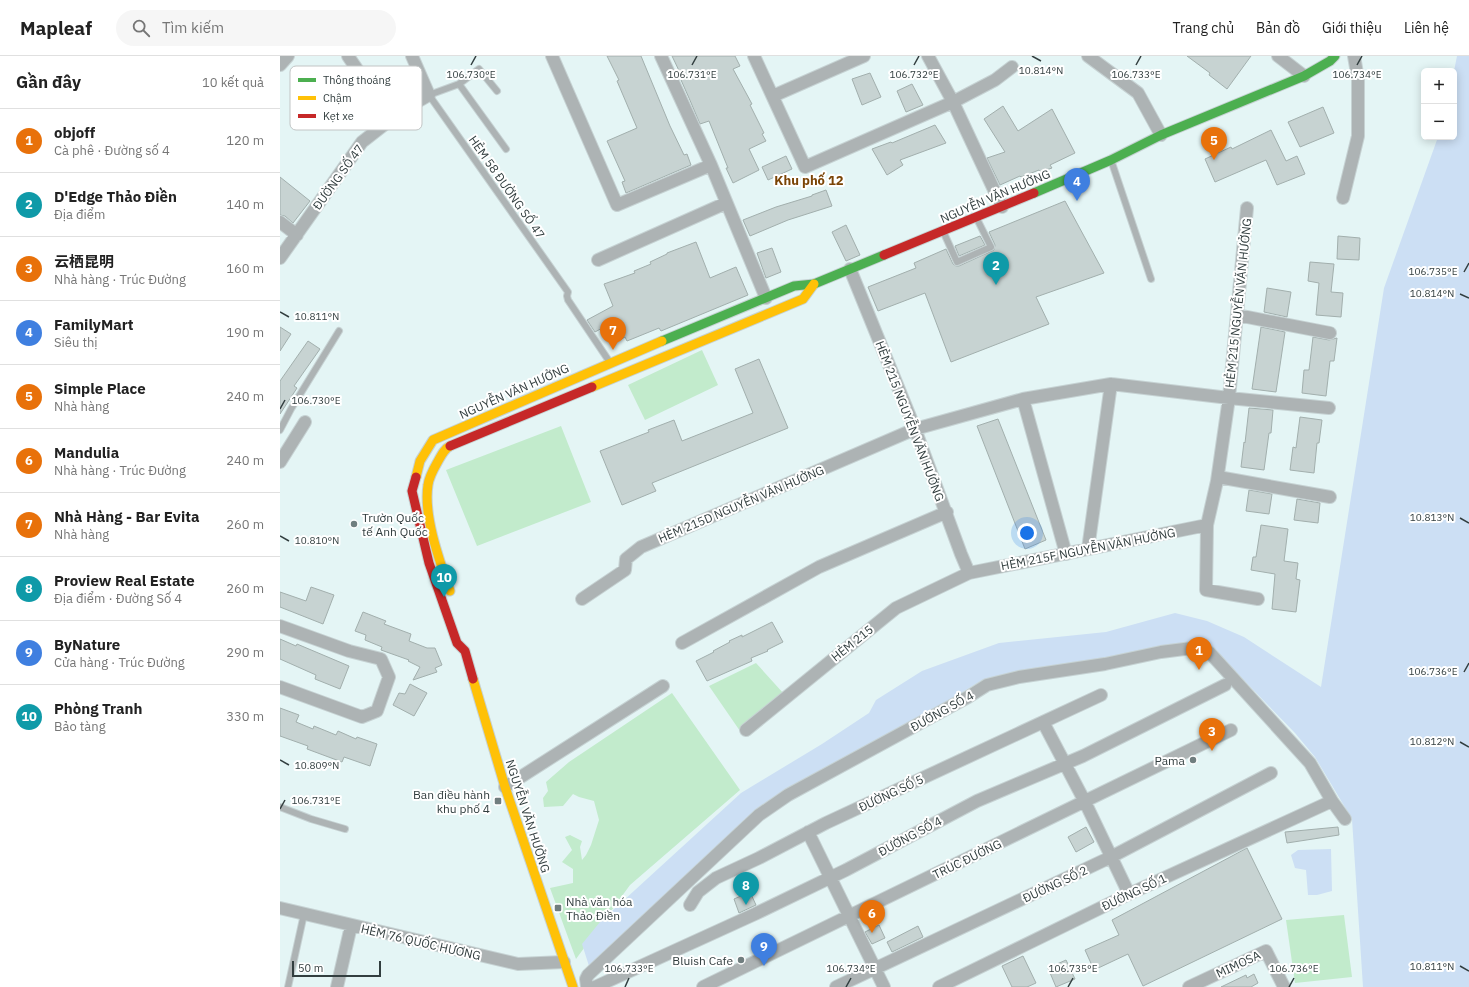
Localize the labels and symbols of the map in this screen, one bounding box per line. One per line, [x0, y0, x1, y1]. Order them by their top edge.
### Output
text: 10.814°N [1019, 64, 1063, 77]
legend [290, 66, 422, 130]
text: 106.730°E [446, 68, 496, 81]
text: 106.731°E [667, 68, 717, 81]
text: 106.732°E [889, 68, 939, 81]
text: 106.733°E [1111, 68, 1161, 81]
text: 106.734°E [1332, 68, 1382, 81]
text: Thông thoáng [323, 73, 391, 87]
text: Chậm [323, 91, 352, 105]
text: Kẹt xe [323, 109, 354, 123]
pin: 5 [1201, 127, 1227, 160]
street label: HẺM 58 ĐƯỜNG SỐ 47 [466, 132, 549, 241]
street label: ĐƯỜNG SỐ 47 [308, 141, 367, 213]
street label: NGUYỄN VĂN HƯỞNG [938, 166, 1052, 226]
pin: 4 [1064, 168, 1090, 201]
district label: Khu phố 12 [774, 172, 844, 189]
street label: HẺM 215 NGUYỄN VĂN HƯỞNG [1222, 217, 1254, 389]
pin: 2 [983, 252, 1009, 285]
text: 106.735°E [1408, 265, 1458, 278]
text: 10.814°N [1410, 287, 1454, 300]
text: 10.811°N [295, 310, 339, 323]
pin: 7 [600, 317, 626, 350]
street label: HẺM 215 NGUYỄN VĂN HƯỞNG [872, 339, 948, 503]
street label: NGUYỄN VĂN HƯỞNG [457, 360, 571, 422]
text: 106.730°E [291, 394, 341, 407]
street label: HẺM 215D NGUYỄN VĂN HƯỞNG [656, 462, 826, 546]
place label: Trườn Quốc tế Anh Quốc [362, 510, 428, 539]
text: 10.813°N [1410, 511, 1454, 524]
marker: Trườn Quốc tế Anh Quốc [349, 519, 359, 529]
your location [1017, 523, 1037, 543]
street label: HẺM 215F NGUYỄN VĂN HƯỞNG [1000, 525, 1176, 573]
text: 10.810°N [295, 534, 339, 547]
pin: 10 [431, 564, 457, 597]
street label: HẺM 215 [828, 622, 876, 664]
pin: 1 [1186, 637, 1212, 670]
text: 106.736°E [1408, 665, 1458, 678]
street label: ĐƯỜNG SỐ 4 [907, 687, 976, 735]
pin: 3 [1199, 718, 1225, 751]
text: 10.812°N [1410, 735, 1454, 748]
place label: Pama [1155, 753, 1186, 768]
marker: Pama [1188, 755, 1198, 765]
street label: NGUYỄN VĂN HƯỞNG [503, 757, 553, 875]
text: 10.809°N [295, 759, 339, 772]
street label: ĐƯỜNG SỐ 5 [856, 771, 926, 815]
place label: Ban điều hành khu phố 4 [413, 787, 490, 816]
text: 106.731°E [291, 794, 341, 807]
marker: Ban điều hành khu phố 4 [493, 796, 503, 806]
street label: ĐƯỜNG SỐ 4 [875, 812, 944, 859]
street label: TRÚC ĐƯỜNG [930, 836, 1004, 882]
street label: ĐƯỜNG SỐ 2 [1020, 862, 1090, 906]
street label: ĐƯỜNG SỐ 1 [1099, 870, 1169, 914]
pin: 8 [733, 872, 759, 905]
place label: Nhà văn hóa Thảo Điền [566, 894, 633, 923]
pin: 6 [859, 900, 885, 933]
marker: Nhà văn hóa Thảo Điền [553, 903, 563, 913]
street label: HẺM 76 QUỐC HƯƠNG [360, 920, 483, 963]
pin: 9 [751, 933, 777, 966]
street label: MIMOSA [1213, 947, 1263, 981]
place label: Bluish Cafe [672, 953, 733, 968]
marker: Bluish Cafe [736, 955, 746, 965]
scale bar [292, 959, 381, 978]
text: 10.811°N [1410, 960, 1454, 973]
text: 106.733°E [604, 962, 654, 975]
text: 106.734°E [826, 962, 876, 975]
text: 106.735°E [1048, 962, 1098, 975]
text: 106.736°E [1269, 962, 1319, 975]

